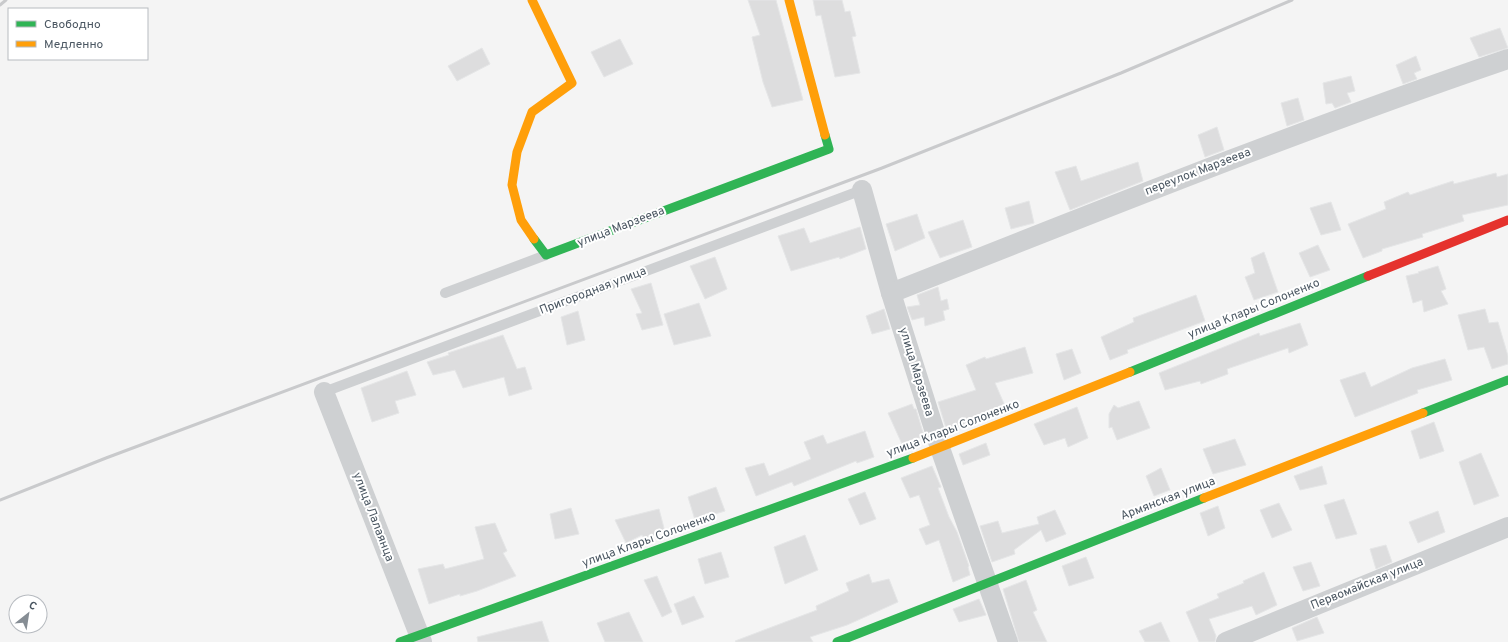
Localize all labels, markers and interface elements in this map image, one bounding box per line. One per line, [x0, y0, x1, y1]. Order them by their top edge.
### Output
legend [8, 8, 148, 60]
text: Свободно [44, 17, 101, 33]
text: Медленно [44, 37, 104, 53]
street label: переулок Марзеева [1143, 144, 1253, 200]
street label: улица Марзеева [575, 203, 667, 251]
street label: Пригородная улица [537, 263, 649, 319]
street label: улица Клары Солоненко [1186, 275, 1323, 343]
street label: улица Марзеева [895, 325, 937, 419]
street label: улица Клары Солоненко [884, 396, 1022, 462]
street label: улица Лалаянца [349, 470, 397, 564]
street label: Армянская улица [1118, 474, 1218, 524]
street label: улица Клары Солоненко [580, 508, 718, 572]
street label: Первомайская улица [1308, 554, 1426, 614]
north arrow [8, 594, 48, 634]
text: С [26, 598, 39, 614]

